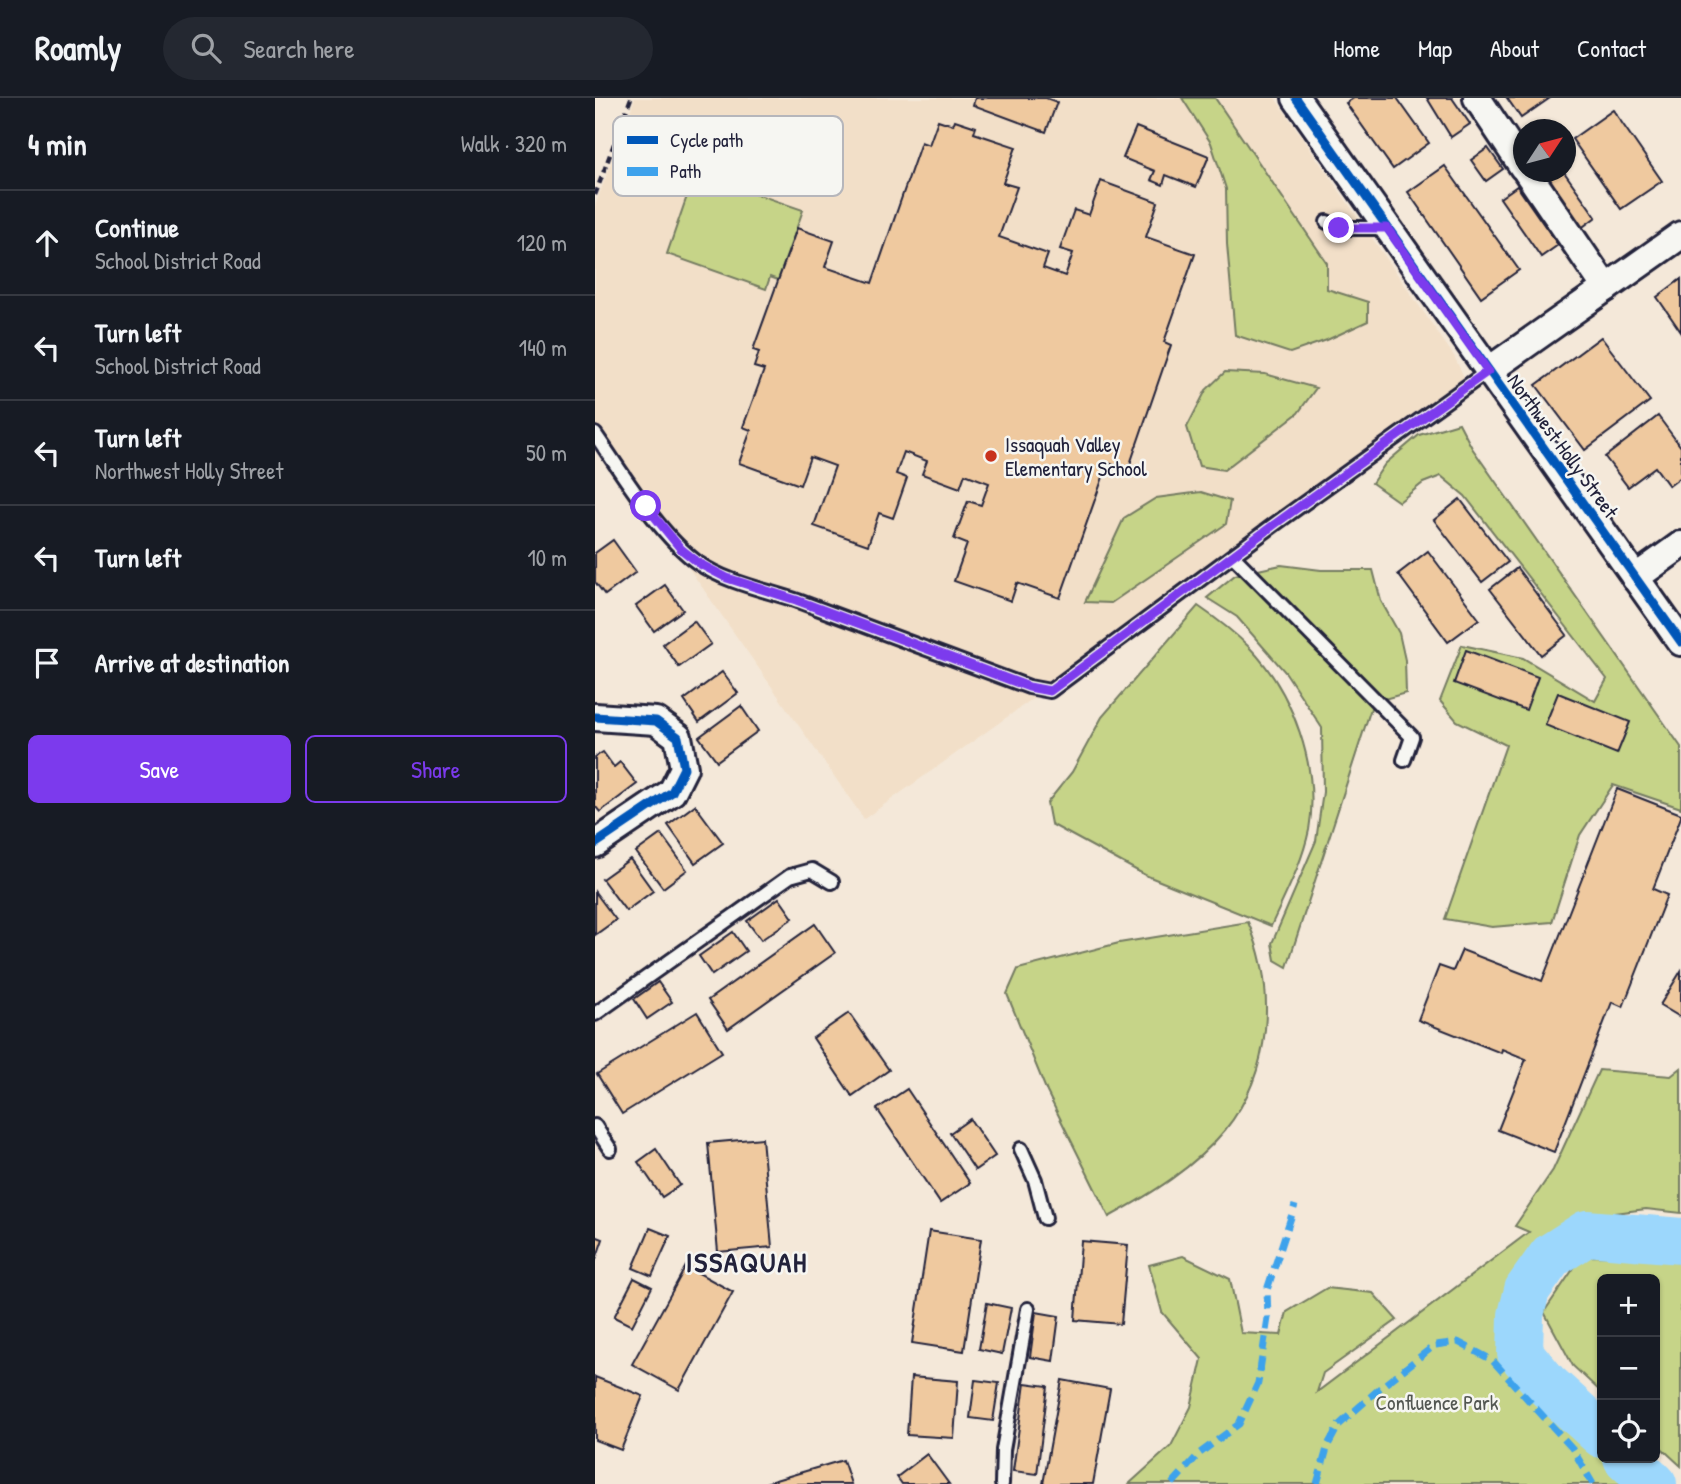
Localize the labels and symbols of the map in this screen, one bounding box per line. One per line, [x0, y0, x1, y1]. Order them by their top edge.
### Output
legend [613, 116, 843, 196]
north arrow [1513, 119, 1576, 182]
text: Cycle path [670, 127, 743, 153]
text: Path [670, 158, 701, 184]
route end [1323, 212, 1354, 243]
street label: Northwest Holly Street [1501, 368, 1626, 525]
place label: Issaquah Valley Elementary School [1005, 430, 1147, 483]
marker: Issaquah Valley Elementary School [983, 448, 999, 464]
route start [630, 490, 661, 521]
district label: ISSAQUAH [686, 1243, 808, 1281]
park label: Confluence Park [1376, 1388, 1499, 1417]

